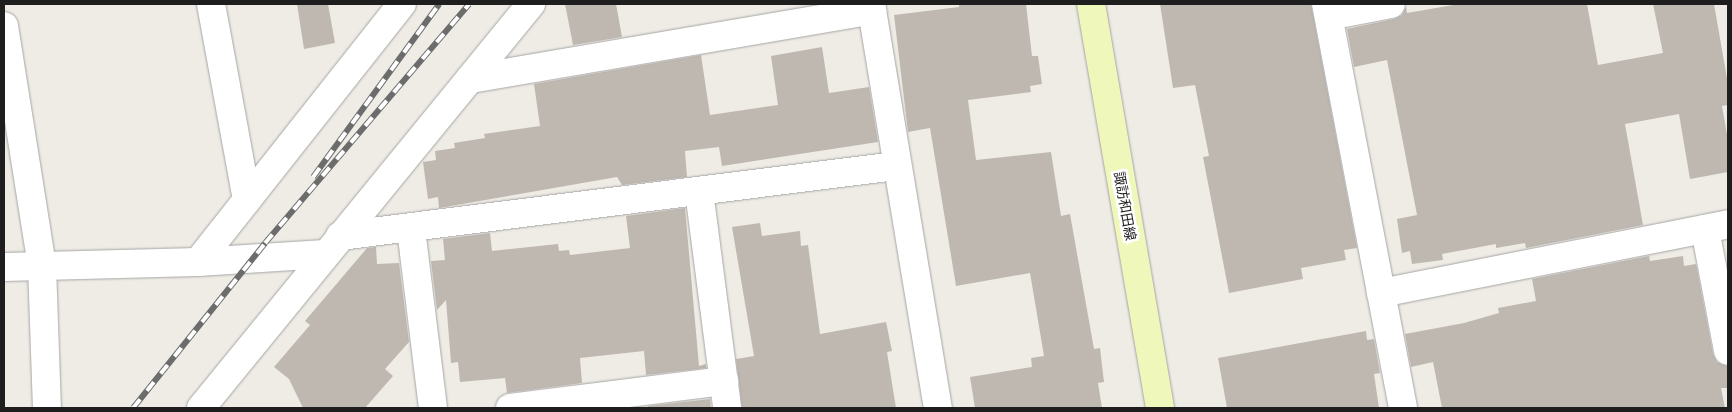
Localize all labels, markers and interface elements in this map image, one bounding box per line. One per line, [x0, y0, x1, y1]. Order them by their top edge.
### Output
street label: 諏訪和田線 [1111, 170, 1139, 242]

